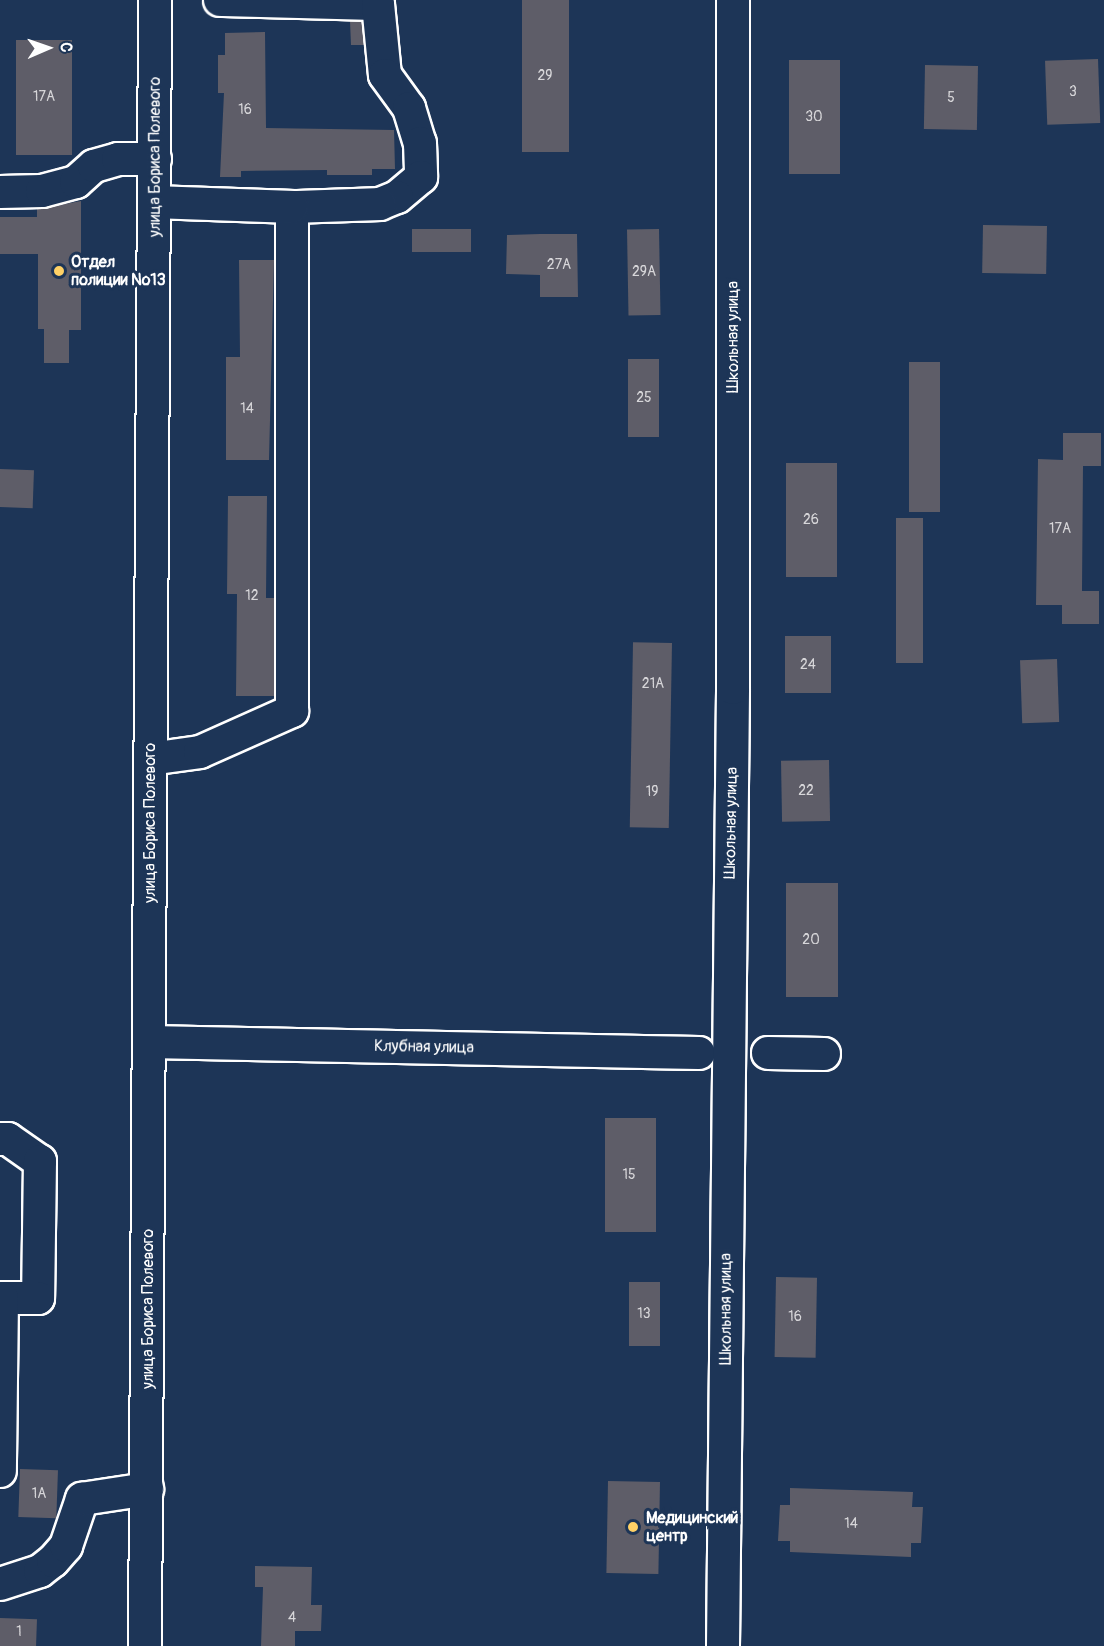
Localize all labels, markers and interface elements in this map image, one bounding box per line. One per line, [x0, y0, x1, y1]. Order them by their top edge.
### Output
north arrow [18, 18, 78, 78]
text: С [56, 42, 76, 53]
house number: 29 [537, 68, 553, 84]
street label: улица Бориса Полевого [145, 77, 165, 237]
house number: 3 [1069, 84, 1077, 100]
house number: 17А [33, 89, 55, 105]
house number: 5 [947, 90, 955, 106]
house number: 16 [238, 102, 252, 118]
house number: 30 [805, 109, 823, 125]
place label: Отдел полиции №13 [71, 252, 166, 290]
house number: 27А [547, 257, 571, 273]
marker: Отдел полиции №13 [52, 264, 66, 278]
house number: 29А [632, 264, 656, 280]
street label: Школьная улица [723, 281, 743, 393]
house number: 25 [636, 390, 652, 406]
house number: 14 [240, 401, 254, 417]
house number: 26 [803, 512, 819, 528]
house number: 17А [1049, 521, 1071, 537]
house number: 12 [245, 588, 259, 604]
house number: 24 [800, 657, 816, 673]
house number: 21А [642, 676, 664, 692]
street label: улица Бориса Полевого [140, 743, 160, 903]
street label: Школьная улица [720, 767, 742, 879]
house number: 22 [798, 783, 814, 799]
house number: 19 [646, 784, 658, 800]
house number: 20 [802, 932, 820, 948]
street label: Клубная улица [374, 1037, 474, 1057]
house number: 15 [622, 1167, 636, 1183]
street label: улица Бориса Полевого [138, 1229, 158, 1389]
street label: Школьная улица [716, 1253, 736, 1365]
house number: 13 [637, 1306, 651, 1322]
house number: 16 [788, 1309, 802, 1325]
house number: 1А [32, 1486, 46, 1502]
place label: Медицинский центр [646, 1508, 738, 1546]
house number: 14 [844, 1516, 858, 1532]
marker: Медицинский центр [624, 1518, 642, 1536]
house number: 4 [288, 1610, 296, 1626]
house number: 1 [16, 1624, 22, 1640]

